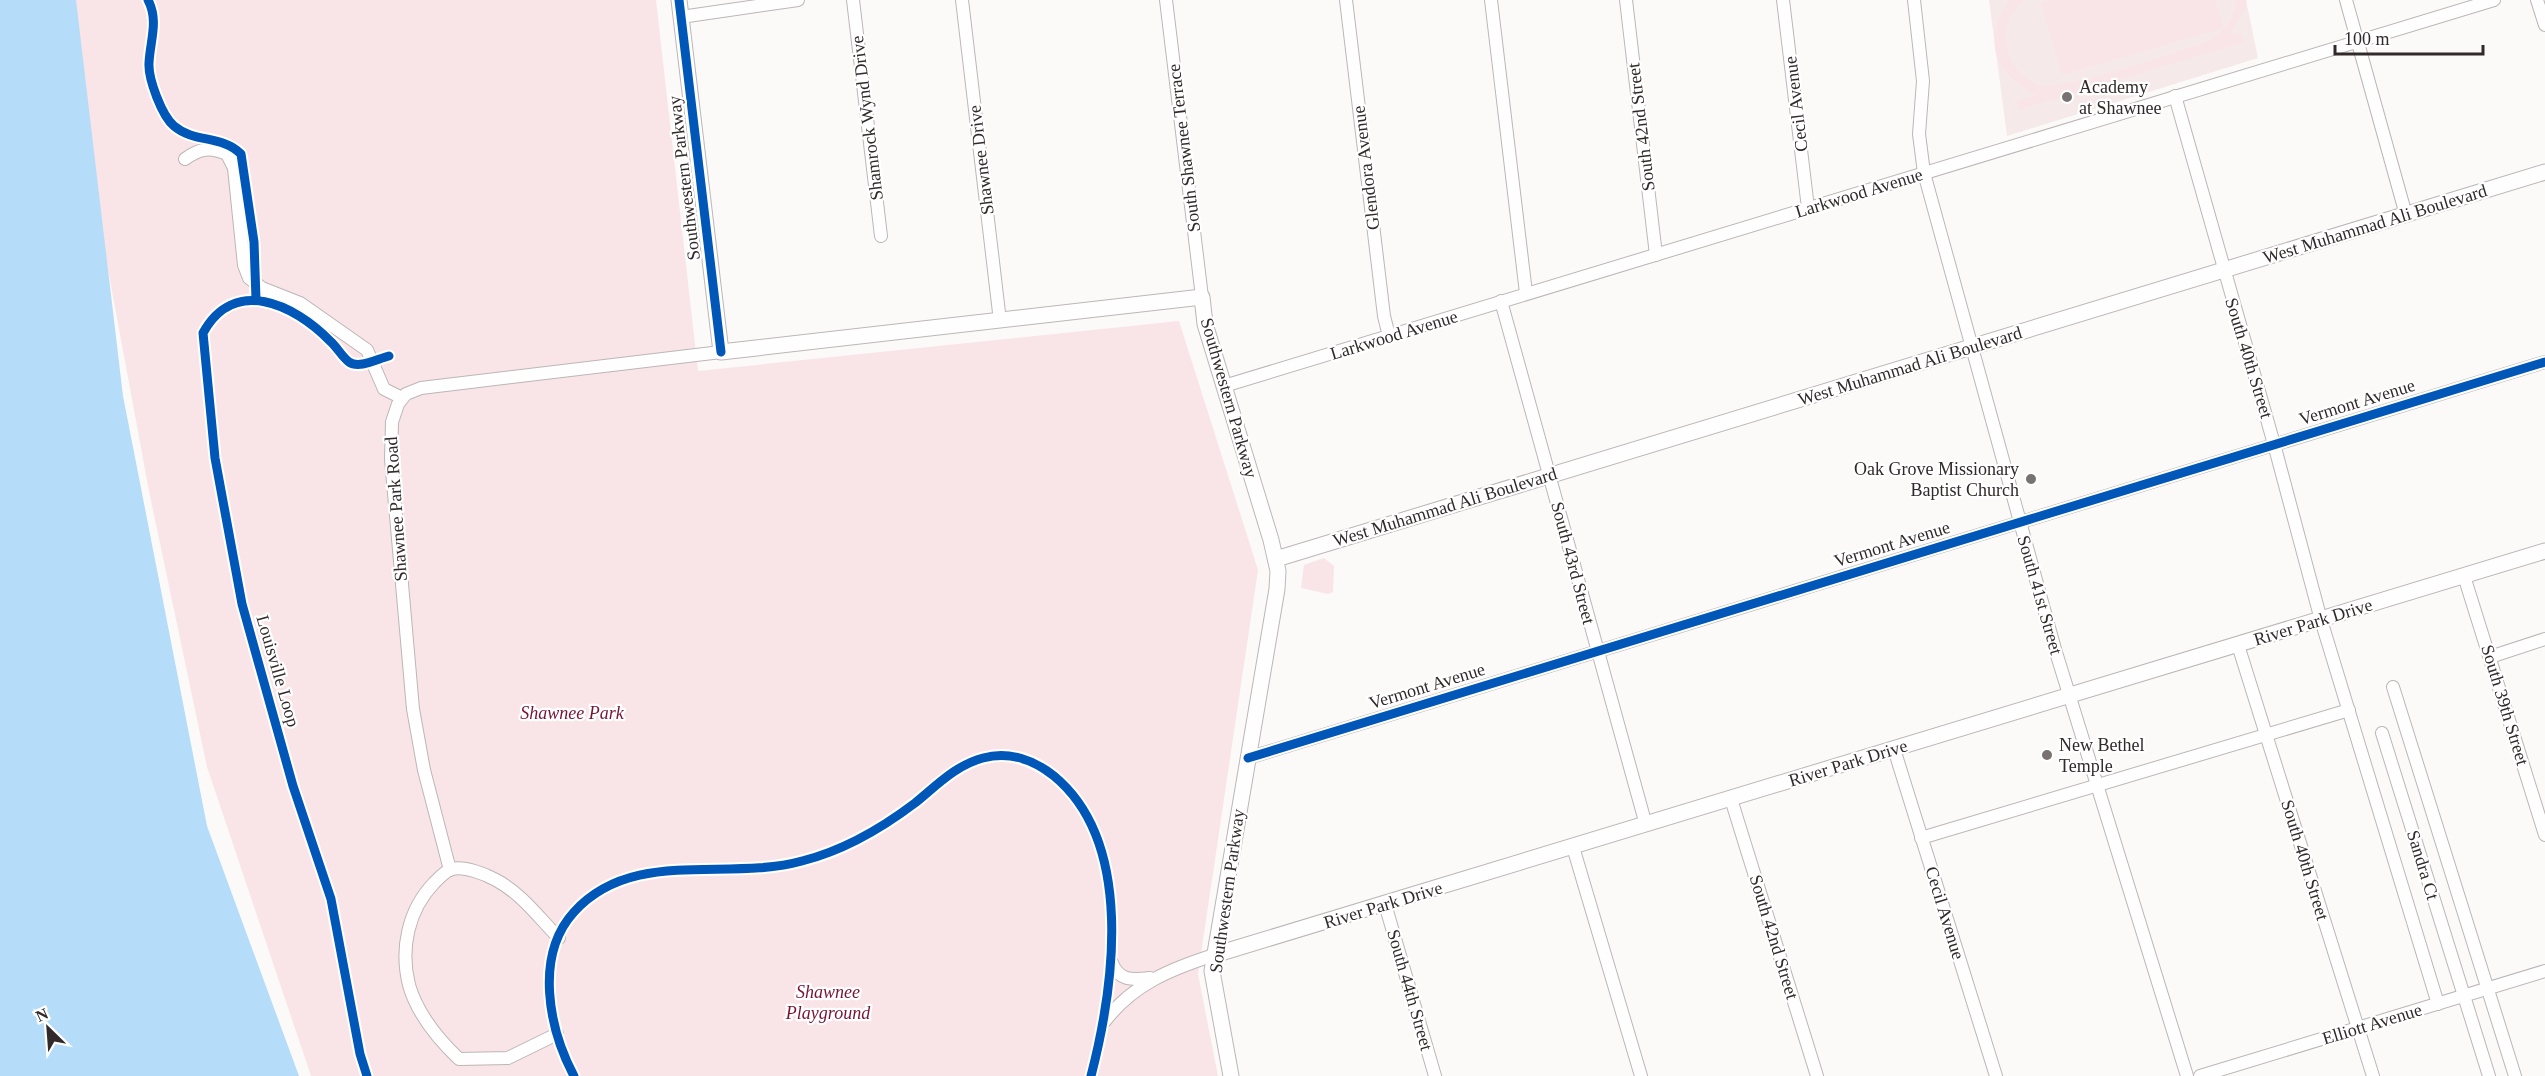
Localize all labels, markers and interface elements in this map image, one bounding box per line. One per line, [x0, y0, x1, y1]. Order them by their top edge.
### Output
scale bar [2335, 18, 2484, 56]
text: 100 m [2344, 29, 2390, 49]
street label: Shamrock Wynd Drive [847, 35, 887, 201]
street label: Cecil Avenue [1780, 55, 1812, 153]
street label: South 42nd Street [1623, 62, 1659, 192]
street label: South Shawnee Terrace [1164, 63, 1204, 233]
place label: Academy at Shawnee [2079, 77, 2161, 118]
marker: Academy at Shawnee [2060, 90, 2074, 104]
street label: Southwestern Parkway [664, 95, 704, 261]
street label: Shawnee Drive [964, 104, 998, 216]
street label: Glendora Avenue [1348, 105, 1384, 231]
street label: Larkwood Avenue [1793, 164, 1925, 222]
street label: West Muhammad Ali Boulevard [2261, 180, 2489, 268]
street label: South 40th Street [2221, 295, 2277, 421]
street label: Larkwood Avenue [1328, 306, 1460, 364]
street label: Southwestern Parkway [1197, 316, 1261, 480]
street label: West Muhammad Ali Boulevard [1796, 322, 2024, 410]
street label: Vermont Avenue [2297, 375, 2417, 429]
street label: Shawnee Park Road [381, 436, 411, 582]
place label: Oak Grove Missionary Baptist Church [1854, 459, 2019, 500]
street label: West Muhammad Ali Boulevard [1331, 463, 1559, 551]
marker: Oak Grove Missionary Baptist Church [2024, 472, 2038, 486]
street label: South 43rd Street [1547, 500, 1599, 626]
street label: Vermont Avenue [1832, 517, 1952, 571]
street label: South 41st Street [2013, 533, 2067, 657]
street label: River Park Drive [2251, 594, 2375, 650]
street label: Louisville Loop [252, 613, 304, 729]
street label: South 39th Street [2477, 642, 2533, 768]
street label: Vermont Avenue [1367, 659, 1487, 713]
park label: Shawnee Park [520, 703, 625, 723]
street label: River Park Drive [1786, 735, 1910, 791]
place label: New Bethel Temple [2059, 735, 2144, 776]
marker: New Bethel Temple [2040, 748, 2054, 762]
street label: South 40th Street [2277, 797, 2333, 923]
street label: Southwestern Parkway [1206, 808, 1248, 974]
street label: Sandra Ct [2403, 828, 2443, 902]
street label: Cecil Avenue [1921, 864, 1969, 962]
street label: South 42nd Street [1746, 872, 1802, 1002]
street label: River Park Drive [1321, 877, 1445, 933]
street label: South 44th Street [1383, 927, 1437, 1053]
park label: Shawnee Playground [785, 982, 871, 1023]
north arrow [18, 998, 78, 1058]
street label: Elliott Avenue [2320, 999, 2424, 1049]
text: N [33, 1005, 51, 1025]

